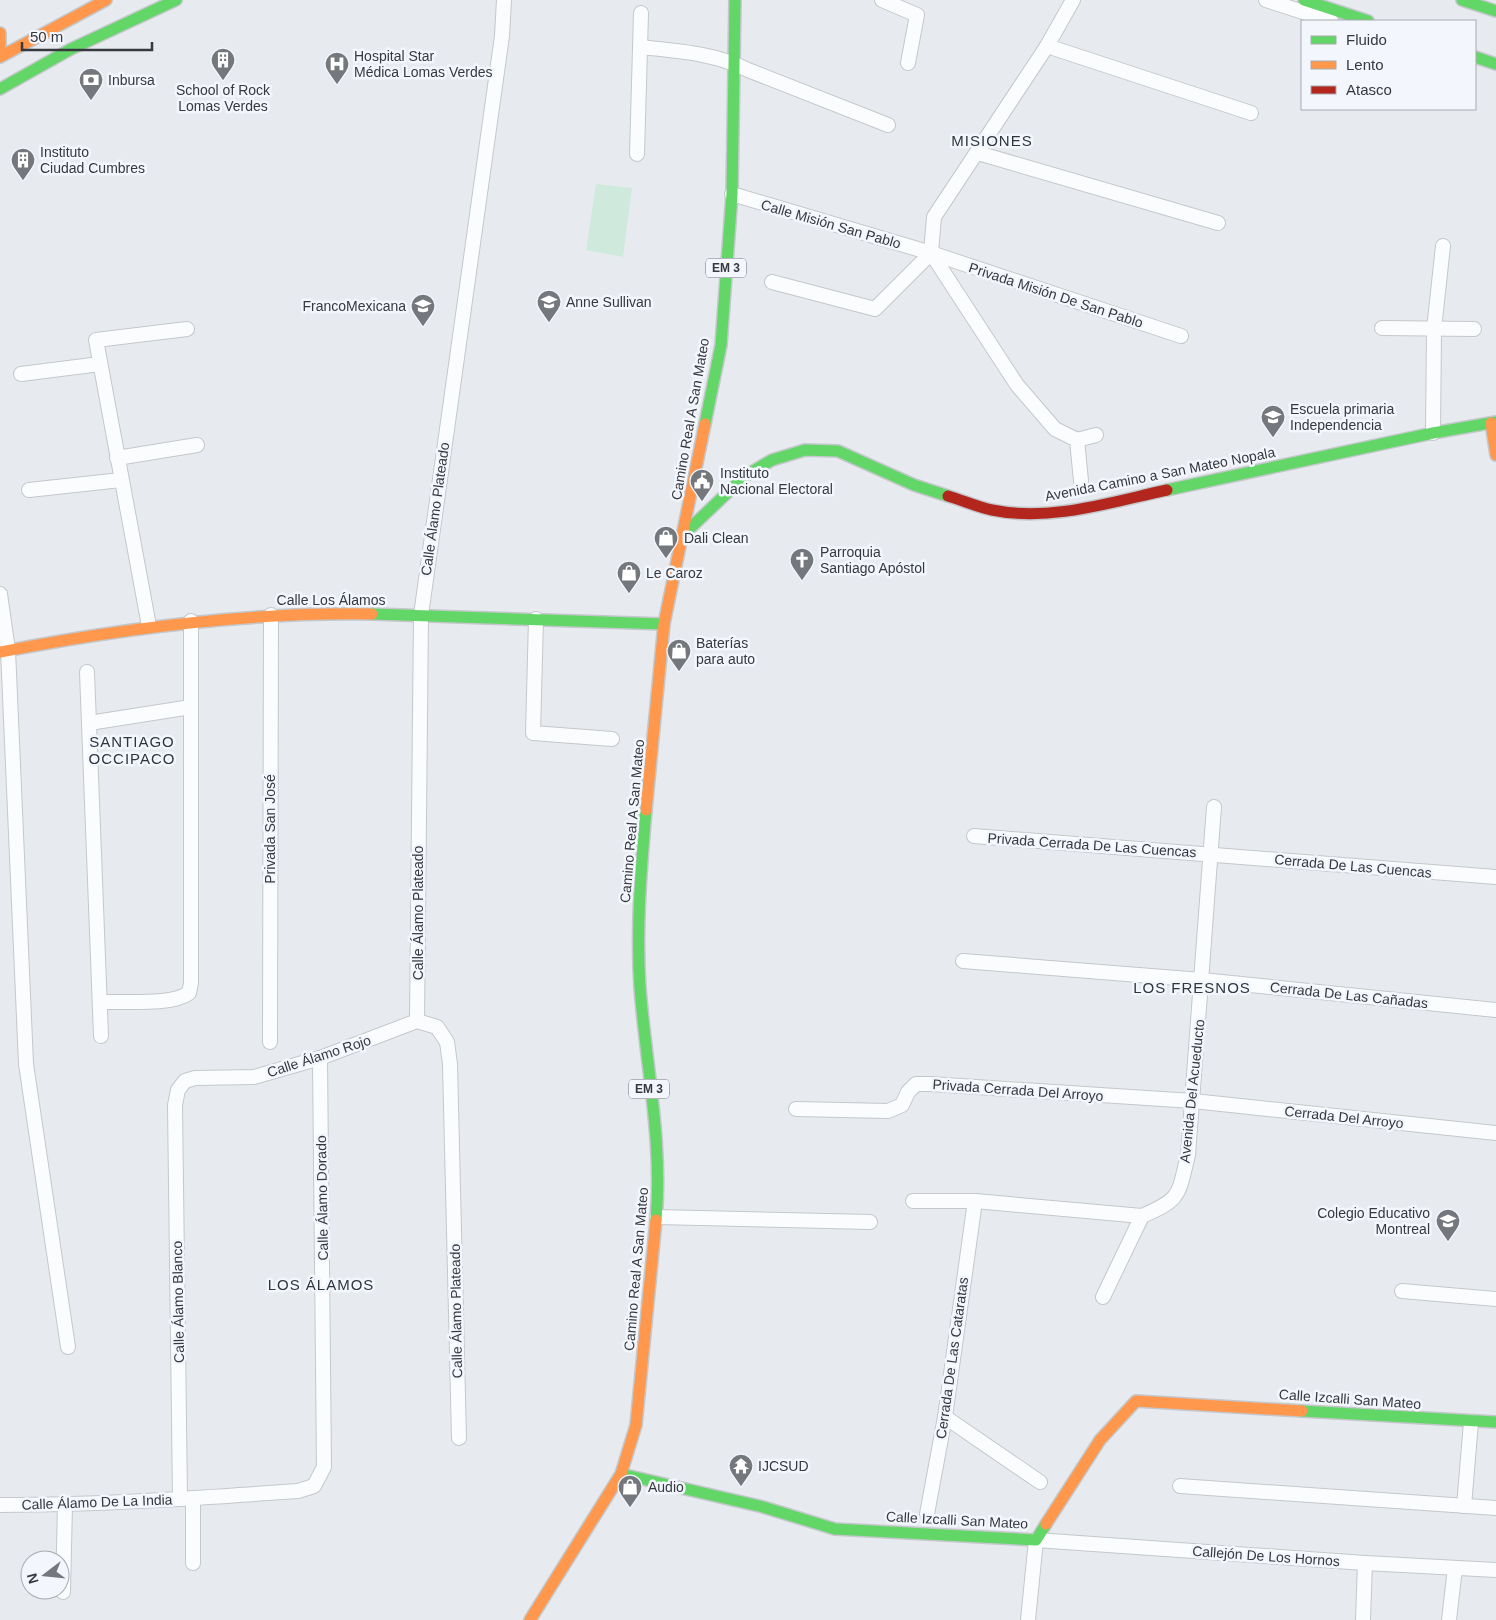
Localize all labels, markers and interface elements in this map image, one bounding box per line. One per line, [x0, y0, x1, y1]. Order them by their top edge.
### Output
scale bar [22, 20, 152, 52]
legend [1301, 20, 1476, 110]
text: 50 m [30, 28, 63, 45]
text: Fluido [1346, 31, 1387, 48]
building icon: School of Rock Lomas Verdes [210, 47, 236, 81]
place label: Hospital Star Médica Lomas Verdes [354, 48, 493, 80]
hospital icon: Hospital Star Médica Lomas Verdes [324, 51, 350, 85]
text: Lento [1346, 56, 1384, 73]
bank icon: Inbursa [78, 67, 104, 101]
place label: Inbursa [108, 72, 155, 88]
text: Atasco [1346, 81, 1392, 98]
place label: School of Rock Lomas Verdes [176, 82, 271, 114]
district label: MISIONES [951, 132, 1033, 149]
place label: Instituto Ciudad Cumbres [40, 144, 145, 176]
building icon: Instituto Ciudad Cumbres [10, 147, 36, 181]
street label: Calle Misión San Pablo [759, 196, 903, 252]
road number: EM 3 [706, 258, 746, 278]
street label: Privada Misión De San Pablo [967, 259, 1145, 331]
school or university icon: Anne Sullivan [536, 289, 562, 323]
school or university icon: FrancoMexicana [410, 293, 436, 327]
place label: Anne Sullivan [566, 294, 652, 310]
place label: FrancoMexicana [303, 298, 406, 314]
street label: Camino Real A San Mateo [668, 337, 712, 501]
place label: Escuela primaria Independencia [1290, 401, 1394, 433]
school or university icon: Escuela primaria Independencia [1260, 404, 1286, 438]
street label: Calle Álamo Plateado [418, 441, 452, 577]
street label: Avenida Camino a San Mateo Nopala [1044, 444, 1277, 504]
place label: Instituto Nacional Electoral [720, 465, 833, 497]
public building icon: Instituto Nacional Electoral [689, 468, 715, 502]
shop icon: Dali Clean [653, 525, 679, 559]
place label: Dali Clean [684, 530, 749, 546]
place label: Parroquia Santiago Apóstol [820, 544, 925, 576]
church icon: Parroquia Santiago Apóstol [789, 547, 815, 581]
shop icon: Le Caroz [616, 560, 642, 594]
place label: Le Caroz [646, 565, 703, 581]
street label: Calle Los Álamos [277, 592, 385, 608]
place label: Baterías para auto [696, 635, 755, 667]
shop icon: Baterías para auto [666, 638, 692, 672]
district label: SANTIAGO OCCIPACO [89, 733, 175, 767]
street label: Camino Real A San Mateo [617, 738, 647, 903]
street label: Privada San José [262, 774, 278, 884]
street label: Privada Cerrada De Las Cuencas [987, 830, 1197, 860]
street label: Calle Álamo Plateado [410, 845, 426, 980]
street label: Cerrada De Las Cuencas [1274, 851, 1432, 881]
district label: LOS FRESNOS [1133, 979, 1251, 996]
street label: Cerrada De Las Cañadas [1269, 979, 1429, 1011]
street label: Avenida Del Acueducto [1176, 1018, 1208, 1164]
street label: Calle Álamo Rojo [265, 1032, 373, 1080]
street label: Privada Cerrada Del Arroyo [932, 1076, 1104, 1104]
road number: EM 3 [629, 1080, 669, 1098]
street label: Cerrada Del Arroyo [1284, 1103, 1405, 1131]
street label: Calle Álamo Dorado [313, 1135, 331, 1261]
street label: Camino Real A San Mateo [621, 1186, 651, 1351]
place label: Colegio Educativo Montreal [1317, 1205, 1430, 1237]
school or university icon: Colegio Educativo Montreal [1435, 1208, 1461, 1242]
street label: Calle Álamo Blanco [169, 1241, 187, 1363]
street label: Calle Álamo Plateado [447, 1243, 465, 1378]
district label: LOS ÁLAMOS [268, 1276, 374, 1293]
street label: Cerrada De Las Cataratas [933, 1276, 971, 1440]
street label: Calle Izcalli San Mateo [1278, 1386, 1422, 1412]
temple icon: IJCSUD [728, 1453, 754, 1487]
place label: IJCSUD [758, 1458, 809, 1474]
shop icon: Audio [617, 1474, 643, 1508]
place label: Audio [648, 1479, 684, 1495]
street label: Calle Álamo De La India [21, 1491, 173, 1513]
street label: Calle Izcalli San Mateo [885, 1508, 1029, 1532]
street label: Callejón De Los Hornos [1192, 1543, 1340, 1569]
north arrow [20, 1550, 70, 1600]
text: N [23, 1572, 42, 1586]

